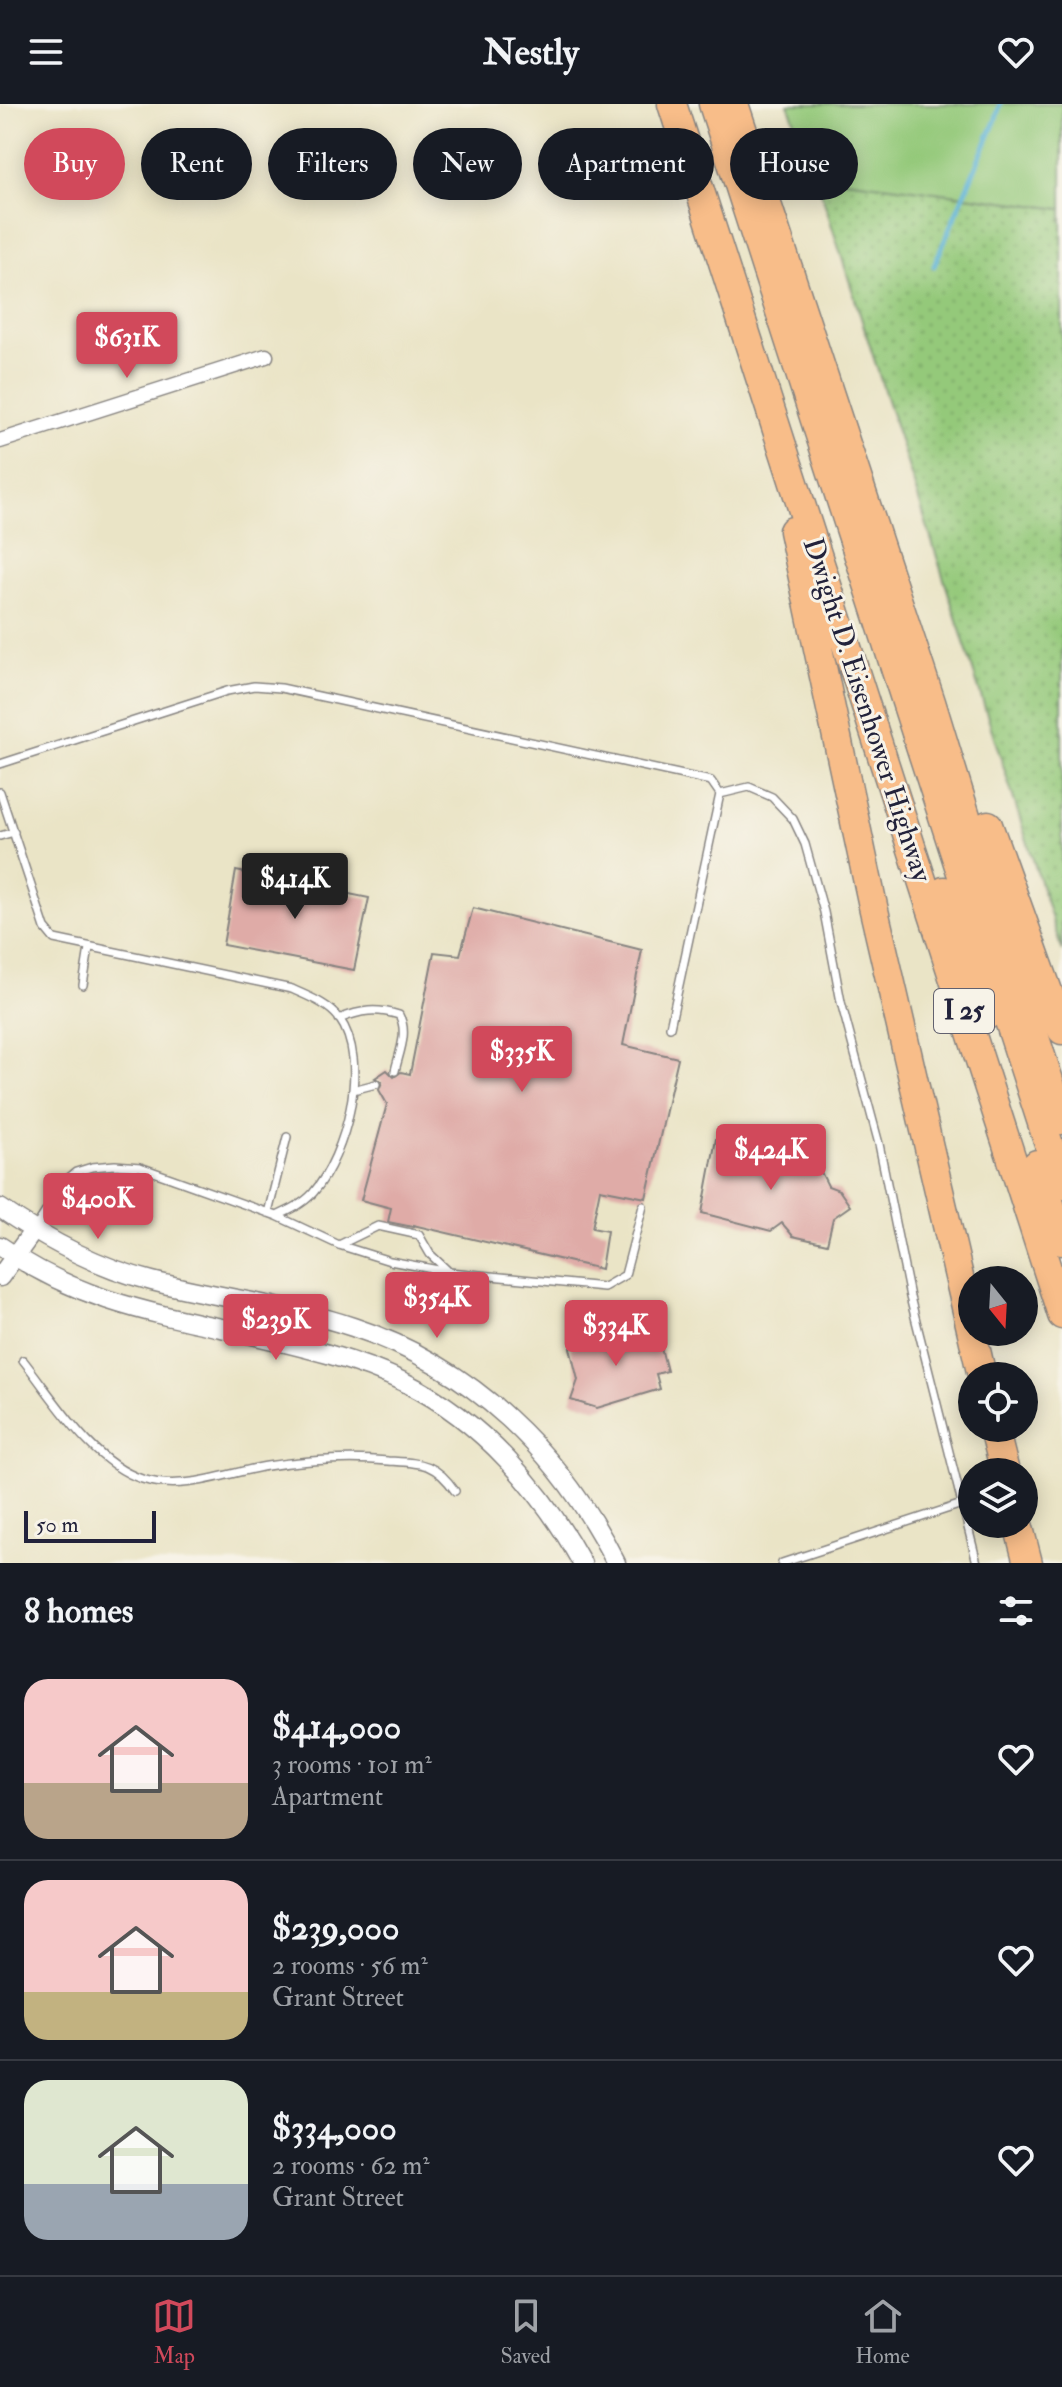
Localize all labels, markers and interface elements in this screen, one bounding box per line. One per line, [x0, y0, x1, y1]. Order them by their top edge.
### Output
icon: menu [24, 30, 68, 74]
text: Nestly [483, 30, 579, 75]
icon: heart [994, 30, 1038, 74]
chip: Buy [24, 128, 125, 200]
chip: Rent [141, 128, 252, 200]
chip: Filters [268, 128, 397, 200]
chip: New [413, 128, 522, 200]
chip: Apartment [538, 128, 714, 200]
chip: House [730, 128, 858, 200]
pin: $631K [71, 312, 183, 380]
text: $631K [94, 322, 160, 354]
street label: Dwight D. Eisenhower Highway [795, 534, 939, 887]
pin: $414K [239, 853, 351, 921]
text: $414K [260, 863, 330, 895]
road number: I 25 [934, 989, 994, 1033]
pin: $335K [466, 1026, 578, 1094]
text: $335K [490, 1036, 554, 1068]
pin: $424K [715, 1124, 827, 1192]
text: $424K [734, 1134, 808, 1166]
pin: $400K [42, 1173, 154, 1241]
text: $400K [61, 1183, 135, 1215]
north arrow [958, 1266, 1038, 1346]
map controls [958, 1266, 1038, 1538]
pin: $354K [381, 1272, 493, 1340]
text: $354K [403, 1282, 471, 1314]
pin: $239K [220, 1294, 332, 1362]
pin: $334K [560, 1300, 672, 1368]
text: $239K [241, 1304, 311, 1336]
text: $334K [583, 1310, 649, 1342]
button: locate [958, 1362, 1038, 1442]
button: layers [958, 1458, 1038, 1538]
scale bar [24, 1507, 156, 1543]
text: 50 m [36, 1511, 78, 1539]
icon: filters [994, 1589, 1038, 1633]
text: 8 homes [24, 1590, 133, 1633]
text: $414,000 [272, 1706, 401, 1749]
icon: home [88, 1711, 184, 1807]
icon: heart [994, 1737, 1038, 1781]
text: 3 rooms · 101 m² [272, 1749, 432, 1781]
text: Apartment [272, 1781, 383, 1813]
text: $239,000 [272, 1907, 399, 1950]
icon: home [88, 1912, 184, 2008]
icon: heart [994, 1938, 1038, 1982]
text: 2 rooms · 56 m² [272, 1950, 428, 1982]
text: Grant Street [272, 1982, 404, 2014]
text: $334,000 [272, 2107, 397, 2150]
icon: home [88, 2112, 184, 2208]
icon: heart [994, 2138, 1038, 2182]
text: 2 rooms · 62 m² [272, 2150, 430, 2182]
text: Grant Street [272, 2182, 404, 2214]
tab: Map [152, 2294, 196, 2370]
tab: Saved [501, 2294, 551, 2370]
tab: Home [855, 2294, 910, 2370]

